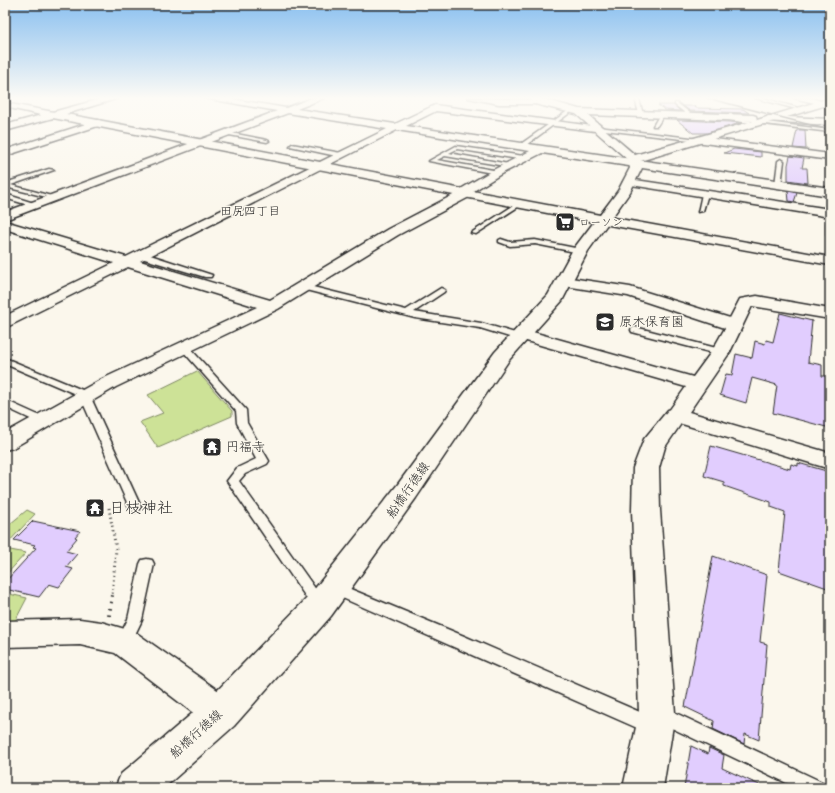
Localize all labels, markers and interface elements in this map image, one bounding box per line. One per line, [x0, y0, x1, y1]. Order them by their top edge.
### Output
district label: 田尻四丁目 [220, 204, 280, 219]
supermarket icon: ローソン [554, 211, 576, 233]
place label: ローソン [579, 216, 623, 229]
school or university icon: 原木保育園 [594, 311, 616, 333]
place label: 原木保育園 [619, 314, 684, 330]
temple icon: 円福寺 [201, 436, 223, 458]
place label: 円福寺 [226, 439, 265, 455]
street label: 船橋行徳線 [383, 458, 434, 521]
temple icon: 日枝神社 [84, 497, 106, 519]
place label: 日枝神社 [109, 499, 173, 518]
street label: 船橋行徳線 [166, 706, 226, 762]

